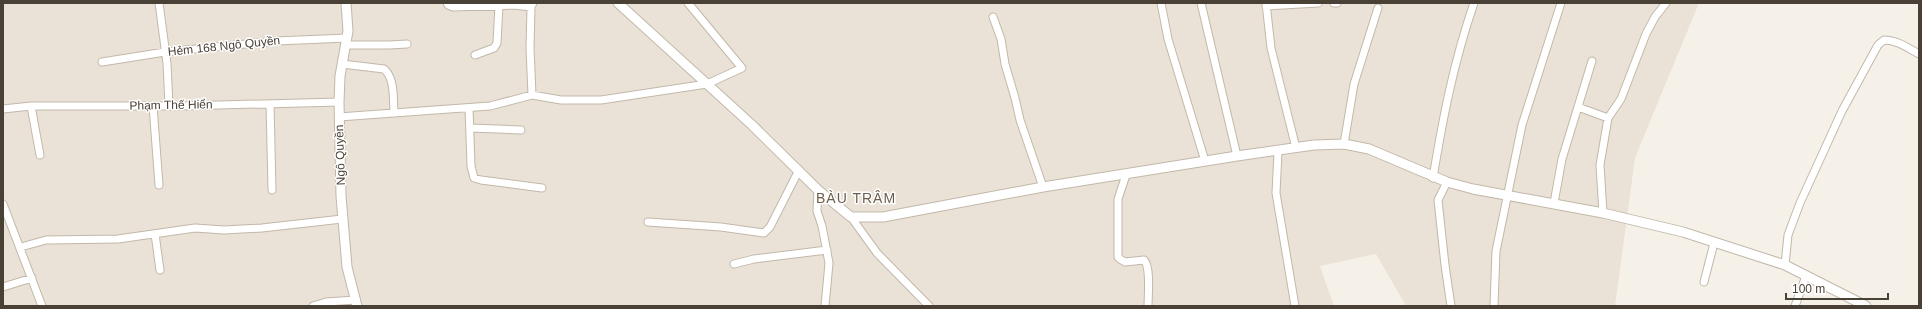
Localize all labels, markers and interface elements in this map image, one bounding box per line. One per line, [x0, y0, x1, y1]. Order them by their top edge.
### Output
street label: Hẻm 168 Ngô Quyền [167, 33, 281, 59]
street label: Phạm Thế Hiển [129, 97, 213, 113]
street label: Ngô Quyền [332, 124, 348, 186]
district label: BÀU TRÂM [816, 190, 896, 206]
scale bar [1786, 275, 1888, 301]
text: 100 m [1792, 282, 1825, 296]

